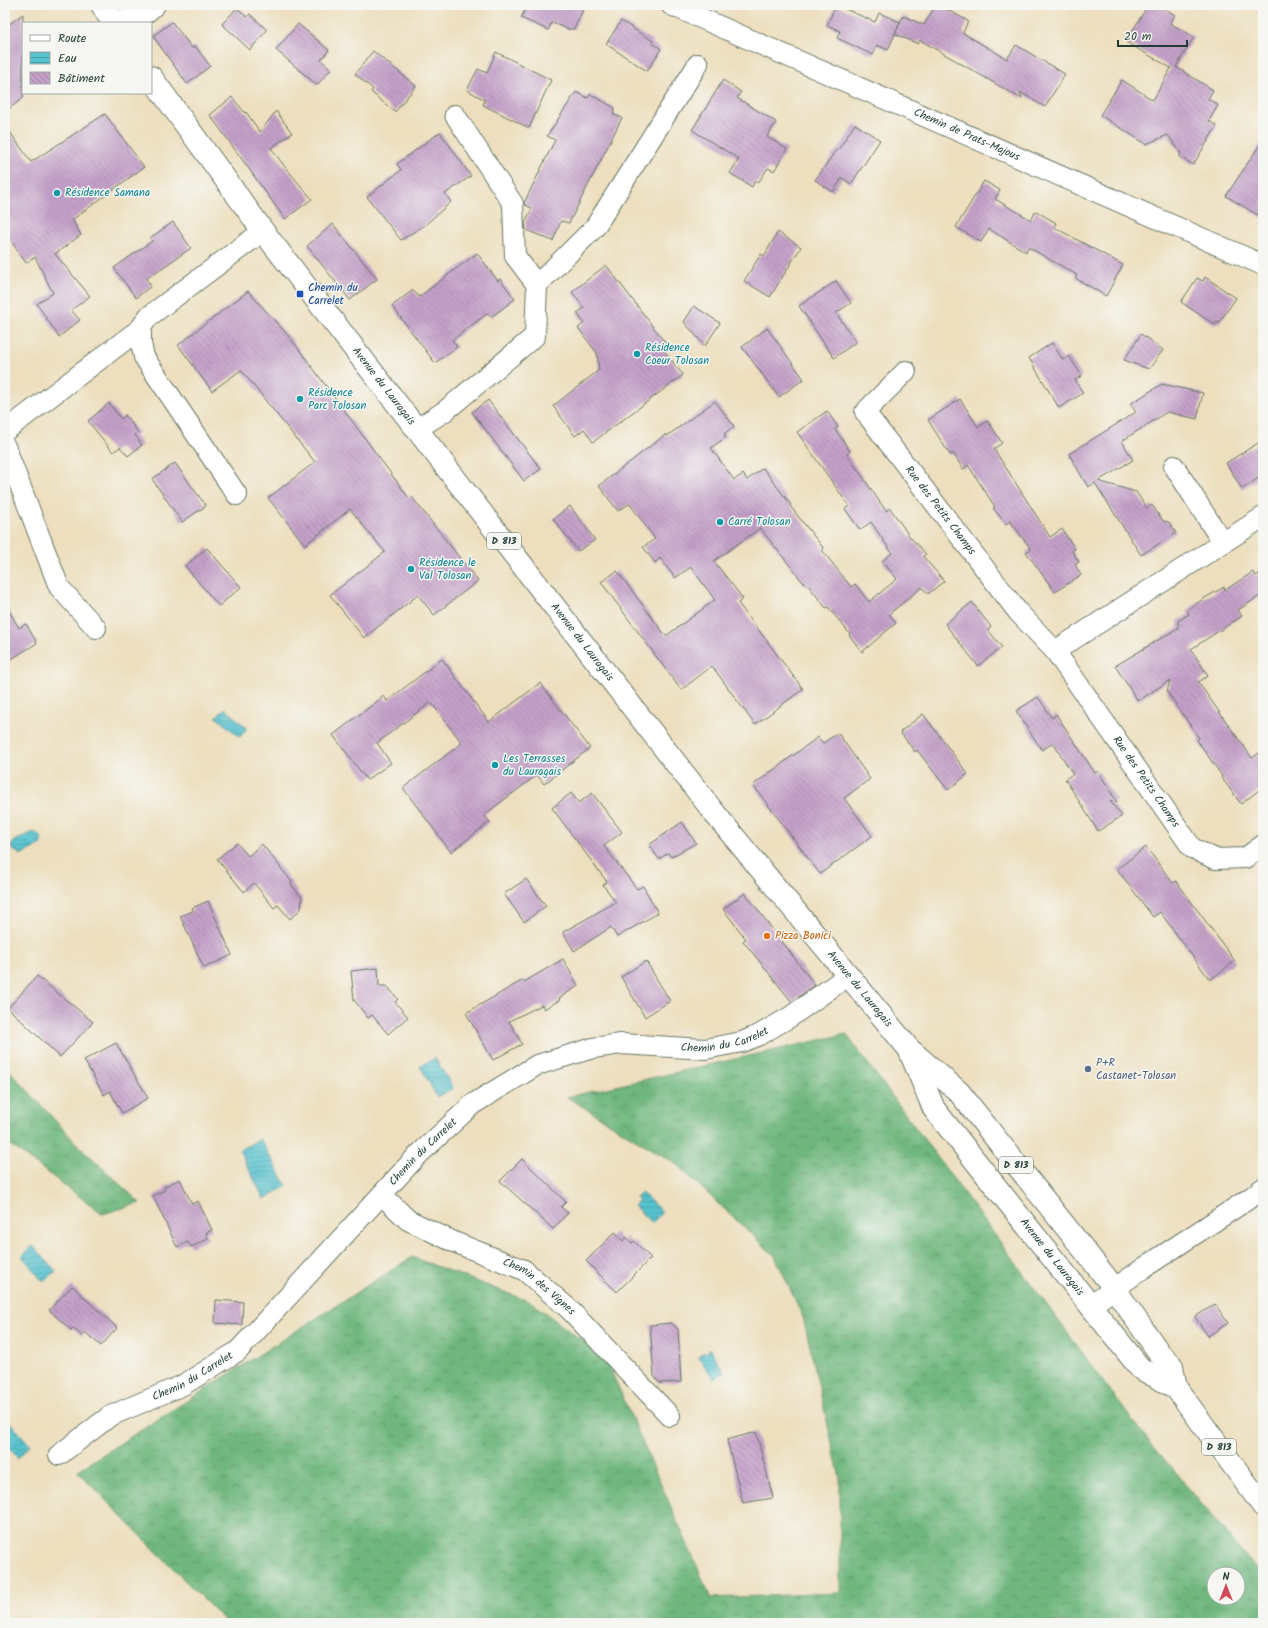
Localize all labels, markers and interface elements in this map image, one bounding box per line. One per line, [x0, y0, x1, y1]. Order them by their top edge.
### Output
legend [22, 22, 152, 94]
scale bar [1118, 22, 1187, 48]
text: 20 m [1124, 27, 1152, 46]
text: Route [58, 29, 87, 48]
text: Eau [58, 49, 77, 68]
text: Bâtiment [58, 69, 105, 88]
street label: Chemin de Prats-Majous [911, 104, 1023, 166]
place label: Résidence Samana [65, 184, 150, 202]
marker: Résidence Samana [52, 188, 62, 198]
place label: Chemin du Carrelet [308, 279, 359, 310]
marker: Chemin du Carrelet [295, 289, 305, 299]
place label: Résidence Coeur Tolosan [645, 339, 709, 370]
street label: Avenue du Lauragais [347, 343, 420, 430]
marker: Résidence Coeur Tolosan [632, 349, 642, 359]
place label: Résidence Parc Tolosan [308, 384, 366, 415]
marker: Résidence Parc Tolosan [295, 394, 305, 404]
street label: Rue des Petits Champs [900, 462, 981, 559]
place label: Carré Tolosan [728, 513, 791, 531]
marker: Carré Tolosan [715, 517, 725, 527]
road number: D 813 [487, 533, 521, 549]
place label: Résidence le Val Tolosan [419, 554, 476, 585]
marker: Résidence le Val Tolosan [406, 564, 416, 574]
street label: Avenue du Lauragais [546, 599, 619, 686]
street label: Rue des Petits Champs [1108, 732, 1185, 832]
place label: Les Terrasses du Lauragais [503, 750, 566, 781]
marker: Les Terrasses du Lauragais [490, 760, 500, 770]
place label: Pizza Bonici [775, 927, 831, 945]
marker: Pizza Bonici [762, 931, 772, 941]
street label: Avenue du Lauragais [822, 947, 897, 1032]
street label: Chemin du Carrelet [680, 1022, 773, 1058]
place label: P+R Castanet-Tolosan [1096, 1054, 1176, 1085]
marker: P+R Castanet-Tolosan [1083, 1064, 1093, 1074]
street label: Chemin du Carrelet [385, 1113, 462, 1190]
road number: D 813 [999, 1157, 1033, 1173]
street label: Avenue du Lauragais [1015, 1214, 1089, 1300]
street label: Chemin des Vignes [500, 1253, 580, 1320]
street label: Chemin du Carrelet [149, 1347, 237, 1406]
road number: D 813 [1202, 1439, 1236, 1455]
north arrow [1206, 1566, 1246, 1606]
text: N [1223, 1568, 1230, 1586]

